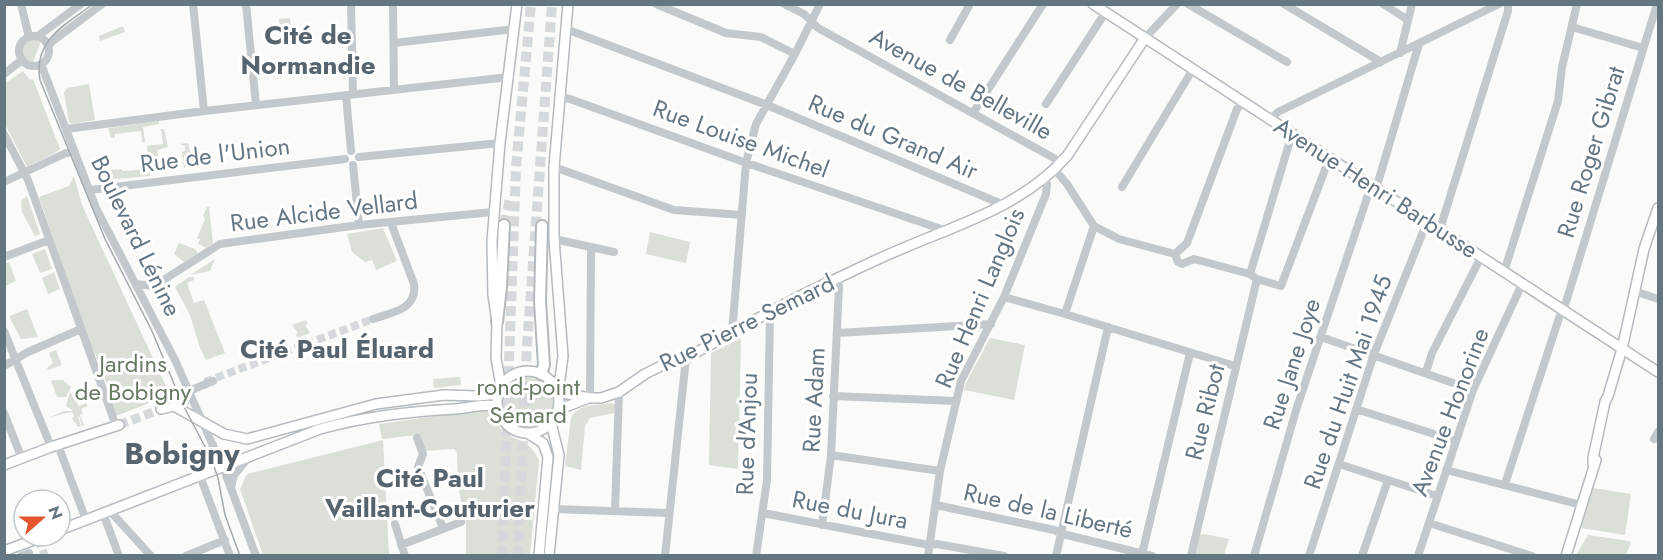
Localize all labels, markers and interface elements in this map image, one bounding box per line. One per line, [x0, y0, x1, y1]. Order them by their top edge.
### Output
district label: Cité de Normandie [240, 16, 376, 84]
street label: Avenue de Belleville [863, 19, 1059, 148]
street label: Rue Roger Gibrat [1548, 62, 1633, 242]
street label: Rue du Grand Air [803, 85, 984, 188]
street label: Rue Louise Michel [648, 90, 834, 187]
street label: Avenue Henri Barbusse [1267, 108, 1485, 267]
street label: Rue de l'Union [138, 128, 292, 181]
street label: Boulevard Lénine [82, 150, 190, 322]
street label: Rue Alcide Vellard [228, 183, 420, 240]
street label: Rue Henri Langlois [926, 202, 1033, 393]
street label: Rue Pierre Semard [653, 265, 840, 380]
street label: Rue du Huit Mai 1945 [1294, 270, 1401, 494]
street label: Rue Jane Joye [1254, 294, 1329, 434]
street label: Avenue Honorine [1401, 323, 1498, 501]
district label: Cité Paul Éluard [240, 330, 434, 368]
park label: Jardins de Bobigny [75, 346, 192, 409]
street label: Rue Adam [793, 346, 834, 454]
street label: Rue Ribot [1176, 360, 1233, 464]
park label: rond-point Sémard [476, 369, 580, 432]
street label: Rue d'Anjou [727, 372, 766, 496]
district label: Bobigny [124, 432, 240, 475]
district label: Cité Paul Vaillant-Couturier [324, 459, 535, 527]
street label: Rue de la Liberté [960, 474, 1136, 547]
street label: Rue du Jura [789, 481, 911, 538]
north arrow [12, 488, 72, 548]
text: N [43, 503, 69, 523]

